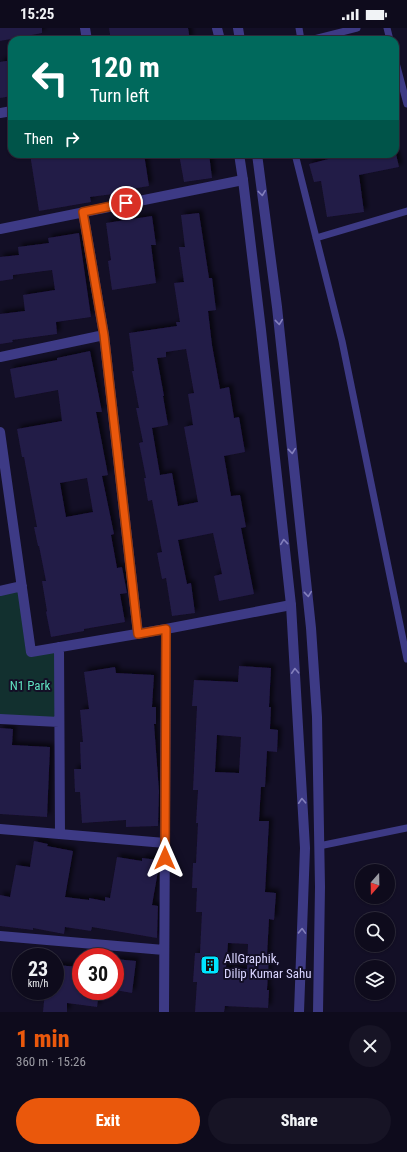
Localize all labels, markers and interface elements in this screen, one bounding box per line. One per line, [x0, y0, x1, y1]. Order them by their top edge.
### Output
text: 15:25 [20, 5, 54, 23]
text: 120 m [90, 51, 160, 84]
icon: left [24, 52, 76, 104]
text: Turn left [90, 85, 149, 106]
icon: right [61, 128, 83, 150]
text: Then [24, 130, 53, 148]
pin [109, 186, 143, 220]
one-way arrow [257, 190, 266, 196]
icon: arrive [115, 192, 137, 214]
one-way arrow [274, 319, 283, 325]
one-way arrow [287, 448, 296, 454]
one-way arrow [279, 539, 288, 545]
one-way arrow [303, 591, 312, 597]
one-way arrow [291, 668, 299, 674]
park label: N1 Park [10, 678, 50, 693]
one-way arrow [298, 798, 307, 804]
position arrow [144, 837, 186, 879]
north arrow [355, 864, 395, 904]
map controls [355, 864, 395, 1000]
button: search [355, 912, 395, 952]
one-way arrow [298, 928, 306, 934]
speed limit sign: 30 [72, 948, 124, 1000]
place label: AllGraphik, Dilip Kumar Sahu [224, 951, 311, 981]
building icon: AllGraphik, Dilip Kumar Sahu [199, 954, 221, 976]
text: 23 [28, 957, 48, 981]
button: layers [355, 960, 395, 1000]
text: km/h [28, 978, 48, 989]
text: 1 min [16, 1025, 70, 1053]
button: close [349, 1025, 391, 1067]
text: 360 m · 15:26 [16, 1054, 86, 1069]
button: Exit [16, 1098, 200, 1144]
button: Share [208, 1098, 391, 1144]

